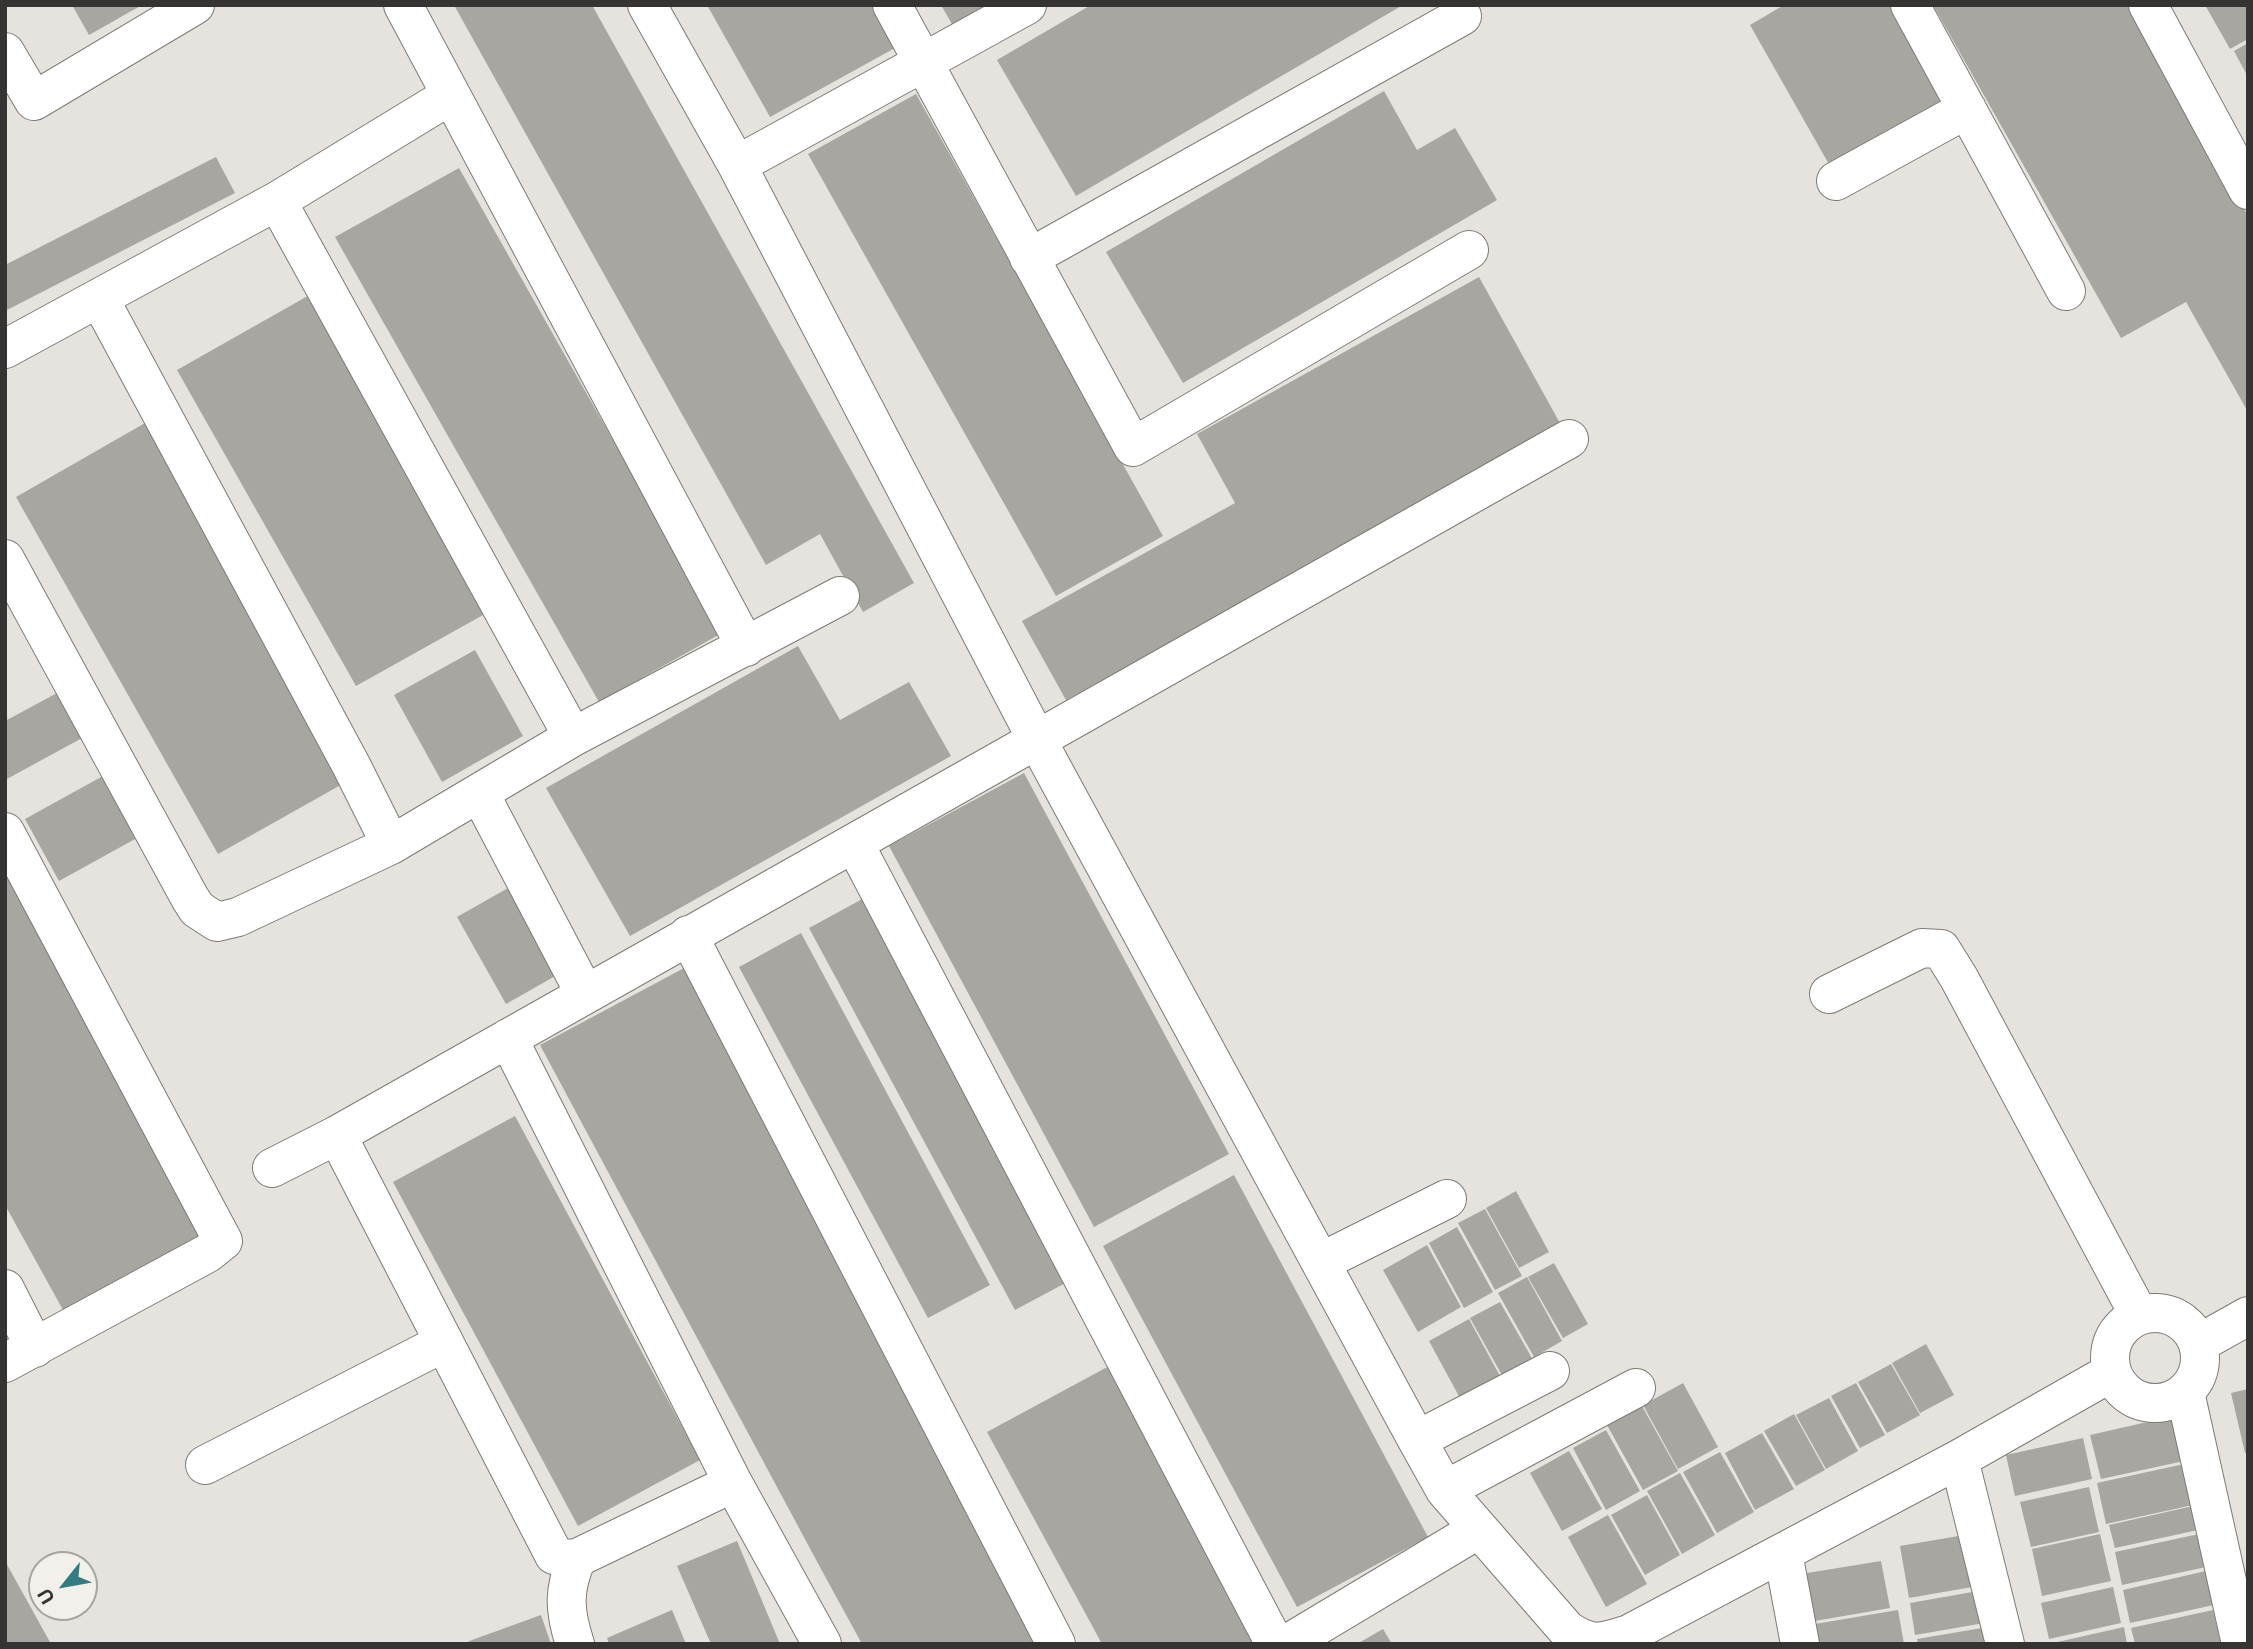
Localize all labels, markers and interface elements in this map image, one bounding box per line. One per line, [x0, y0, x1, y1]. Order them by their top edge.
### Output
north arrow [28, 1551, 98, 1621]
text: U [33, 1584, 60, 1608]

